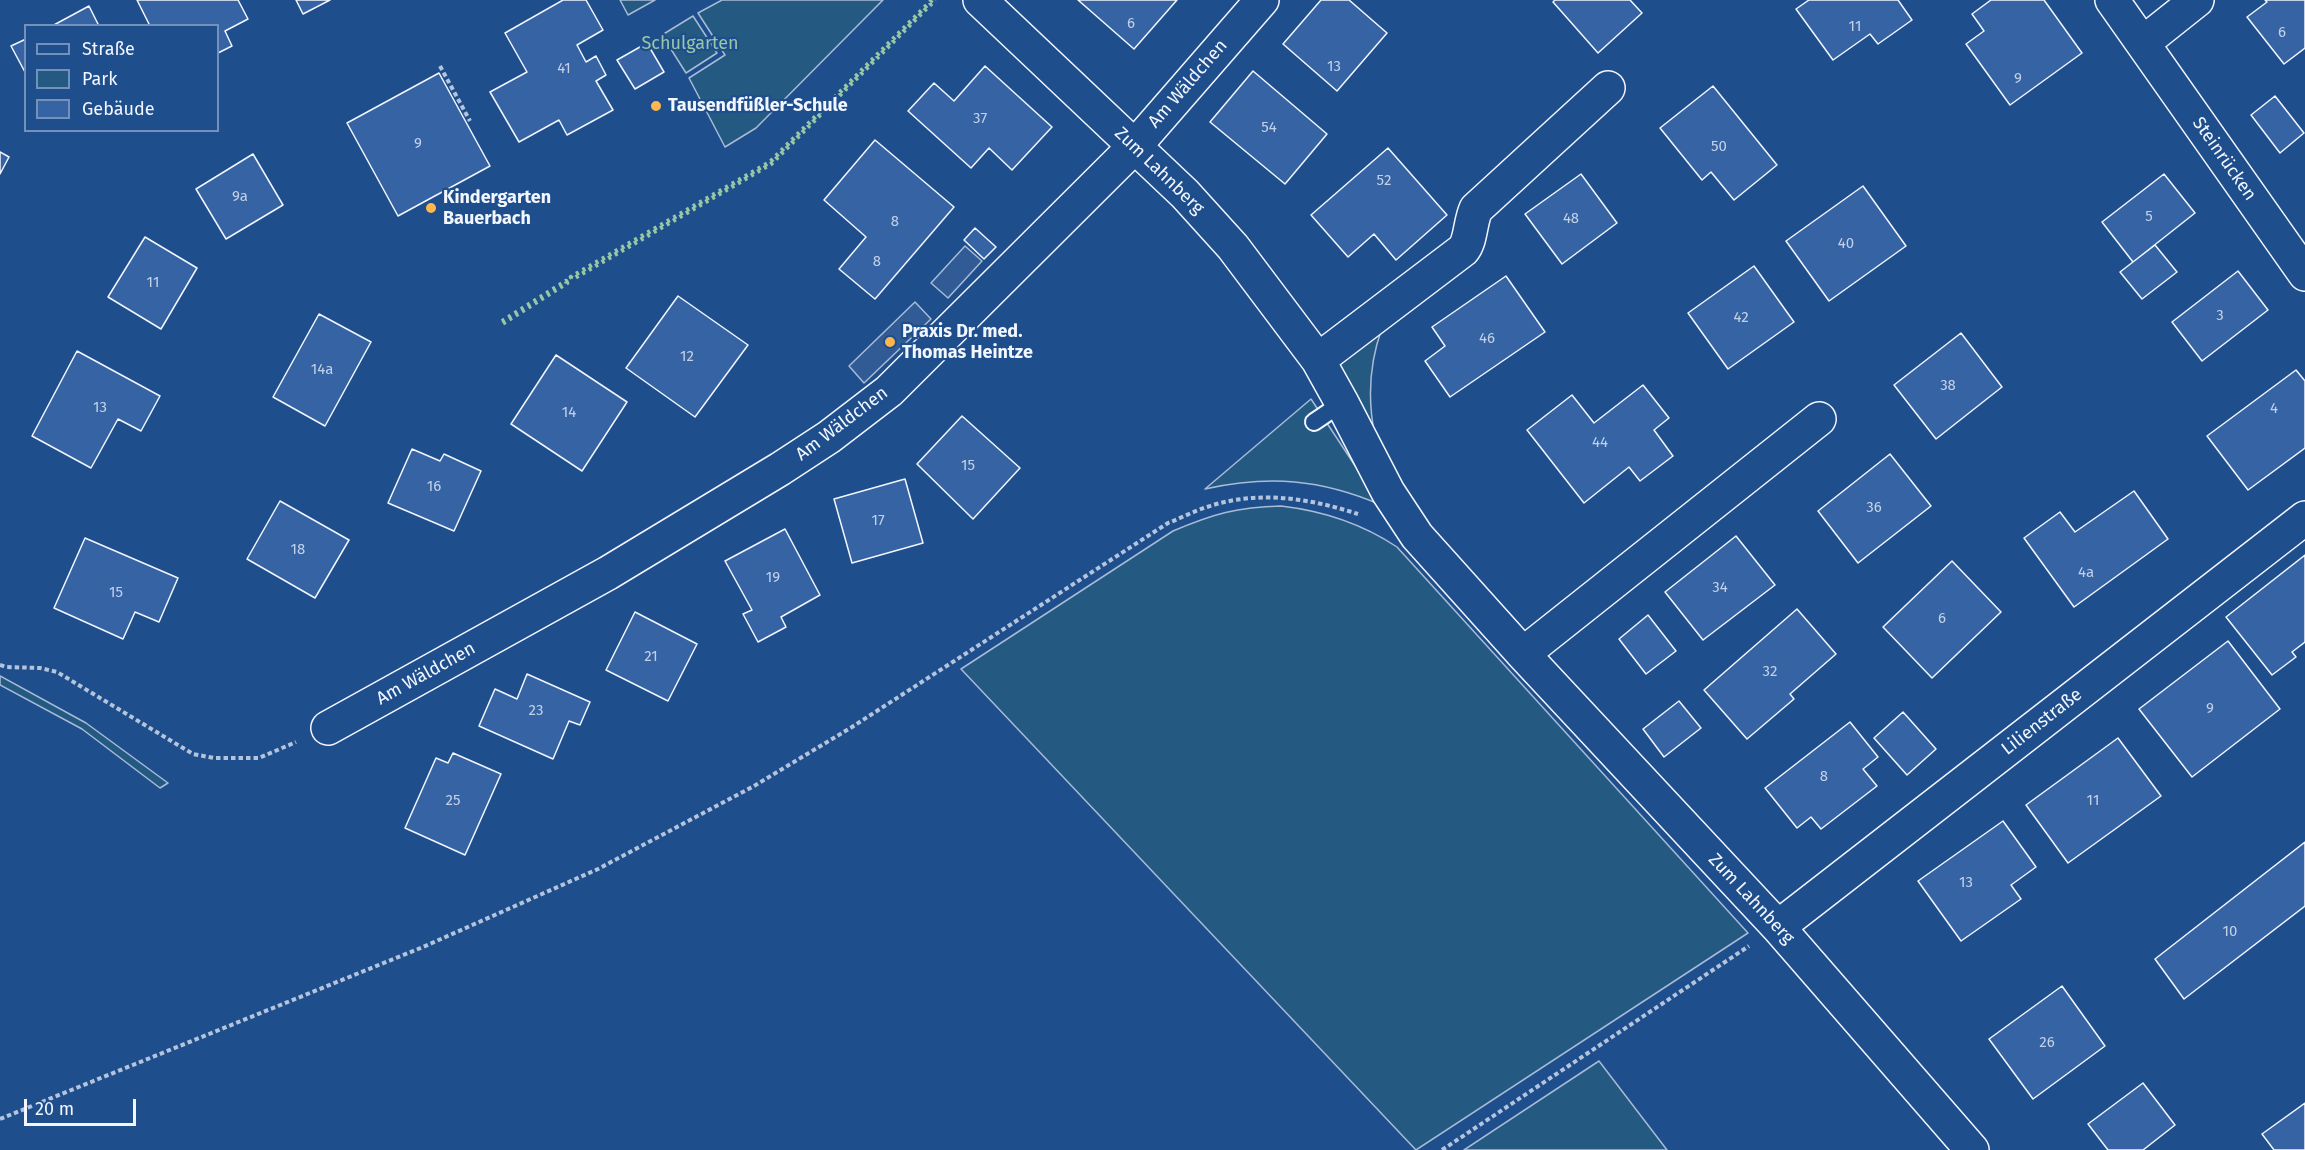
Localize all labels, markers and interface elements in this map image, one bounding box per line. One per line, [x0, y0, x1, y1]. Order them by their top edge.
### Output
house number: 6 [1127, 15, 1135, 33]
house number: 11 [1849, 18, 1861, 36]
legend [24, 24, 219, 132]
house number: 6 [2278, 24, 2286, 42]
park label: Schulgarten [641, 33, 739, 55]
street label: Am Wäldchen [1144, 35, 1232, 133]
text: Straße [82, 38, 135, 60]
house number: 13 [1327, 58, 1341, 76]
house number: 41 [557, 60, 571, 78]
text: Park [82, 68, 117, 90]
house number: 9 [2014, 70, 2022, 88]
place label: Tausendfüßler-Schule [668, 95, 848, 117]
text: Gebäude [82, 98, 155, 120]
marker: Tausendfüßler-Schule [649, 99, 663, 113]
house number: 37 [973, 110, 987, 128]
street label: Steinrücken [2187, 113, 2261, 205]
house number: 54 [1261, 119, 1277, 137]
street label: Zum Lahnberg [1110, 123, 1208, 219]
house number: 9 [414, 135, 422, 153]
house number: 50 [1711, 138, 1727, 156]
house number: 52 [1377, 172, 1391, 190]
place label: Kindergarten Bauerbach [443, 187, 551, 230]
house number: 9a [232, 188, 248, 206]
marker: Kindergarten Bauerbach [424, 201, 438, 215]
house number: 5 [2145, 208, 2153, 226]
house number: 48 [1563, 210, 1579, 228]
house number: 8 [891, 213, 899, 231]
house number: 40 [1838, 235, 1854, 253]
house number: 8 [873, 253, 881, 271]
house number: 11 [147, 274, 159, 292]
house number: 3 [2216, 307, 2224, 325]
house number: 42 [1733, 309, 1749, 327]
place label: Praxis Dr. med. Thomas Heintze [902, 321, 1033, 364]
house number: 46 [1479, 330, 1495, 348]
marker: Praxis Dr. med. Thomas Heintze [883, 335, 897, 349]
house number: 12 [680, 348, 694, 366]
house number: 14a [311, 361, 333, 379]
house number: 38 [1940, 377, 1956, 395]
street label: Am Wäldchen [792, 382, 892, 466]
house number: 13 [93, 399, 107, 417]
house number: 4 [2270, 400, 2278, 418]
house number: 14 [562, 404, 576, 422]
house number: 44 [1592, 434, 1608, 452]
house number: 15 [961, 457, 975, 475]
house number: 16 [427, 478, 441, 496]
house number: 36 [1866, 499, 1882, 517]
house number: 17 [871, 512, 885, 530]
house number: 18 [291, 541, 305, 559]
house number: 4a [2078, 564, 2094, 582]
house number: 19 [766, 569, 780, 587]
house number: 34 [1712, 579, 1728, 597]
house number: 15 [109, 584, 123, 602]
house number: 6 [1938, 610, 1946, 628]
street label: Am Wäldchen [373, 638, 479, 710]
house number: 21 [644, 648, 658, 666]
house number: 32 [1763, 663, 1777, 681]
street label: Lilienstraße [1997, 684, 2087, 760]
house number: 9 [2206, 700, 2214, 718]
house number: 23 [529, 702, 543, 720]
house number: 8 [1820, 768, 1828, 786]
house number: 25 [446, 792, 460, 810]
house number: 11 [2087, 792, 2099, 810]
street label: Zum Lahnberg [1704, 849, 1798, 949]
house number: 13 [1959, 874, 1973, 892]
house number: 10 [2223, 923, 2237, 941]
house number: 26 [2039, 1034, 2055, 1052]
scale bar [27, 1087, 140, 1125]
text: 20 m [35, 1098, 74, 1120]

